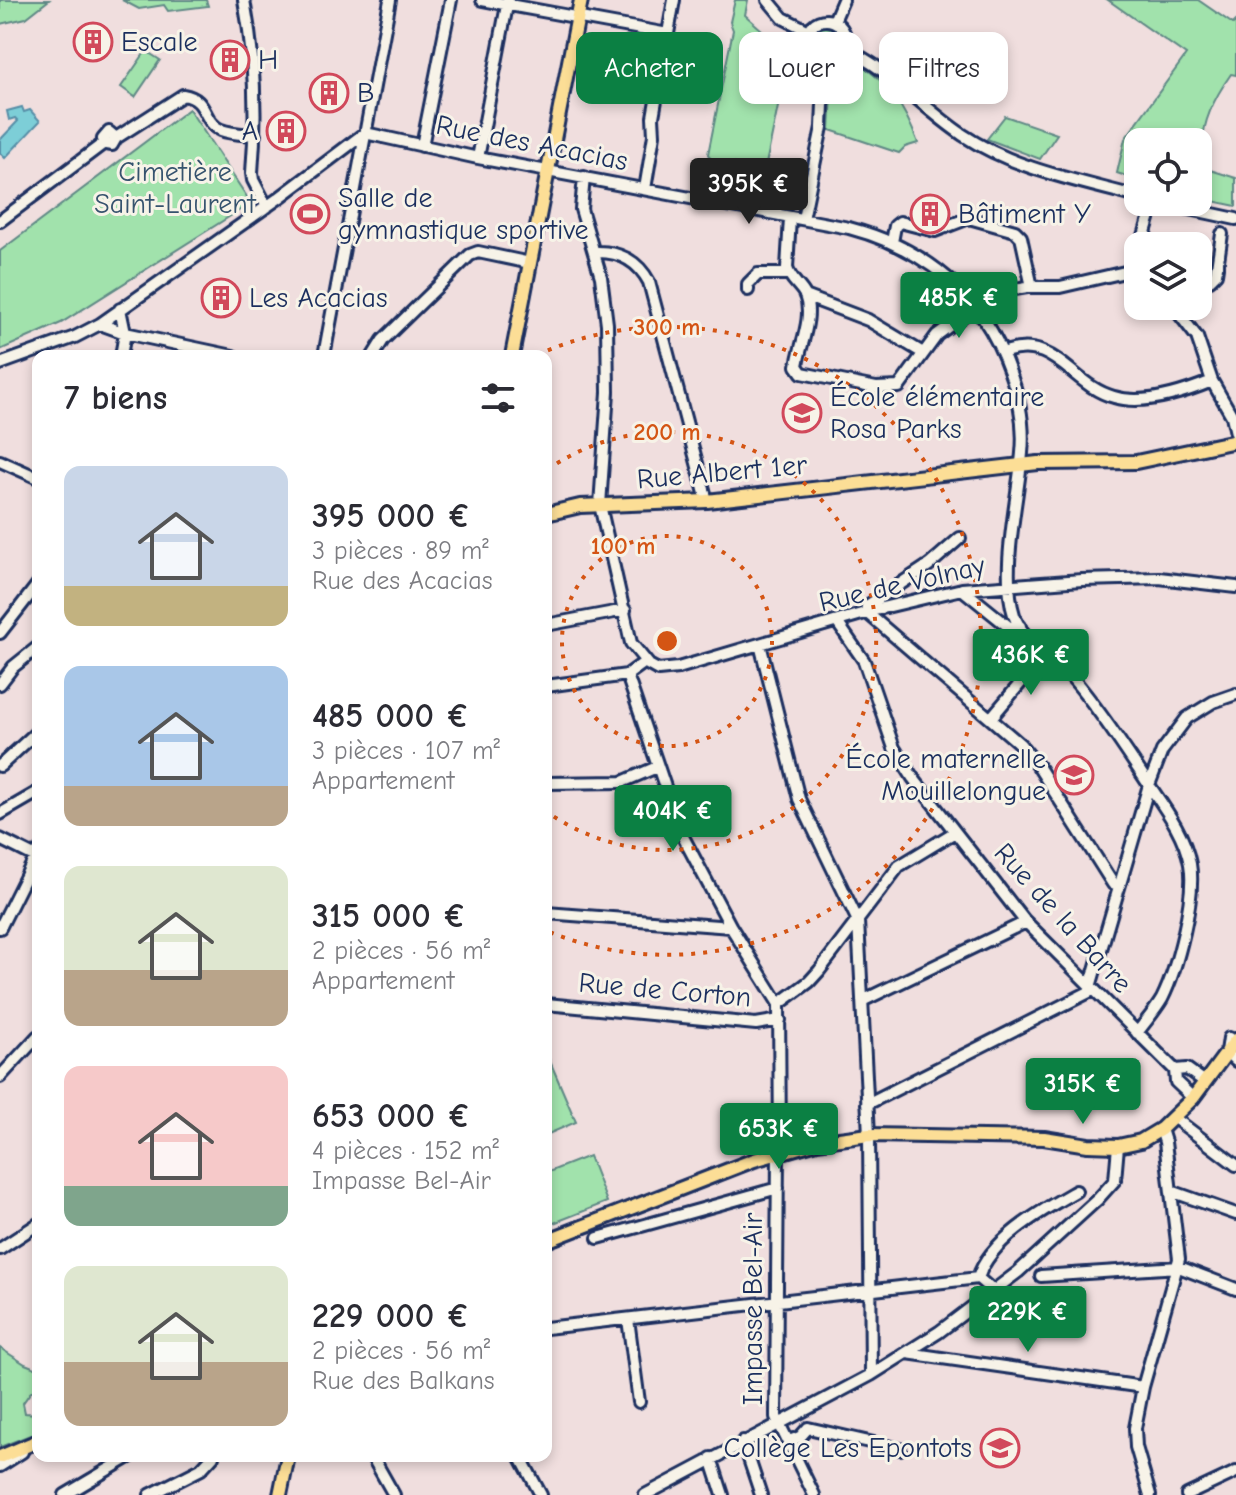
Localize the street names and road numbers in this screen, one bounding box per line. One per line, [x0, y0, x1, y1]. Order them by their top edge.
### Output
street label: Rue des Acacias [434, 109, 630, 177]
street label: Rue Albert 1er [636, 449, 808, 495]
street label: Rue de Volnay [816, 549, 989, 619]
street label: Rue de la Barre [988, 837, 1138, 999]
street label: Rue de Corton [577, 967, 753, 1013]
street label: Impasse Bel-Air [737, 1213, 769, 1405]

